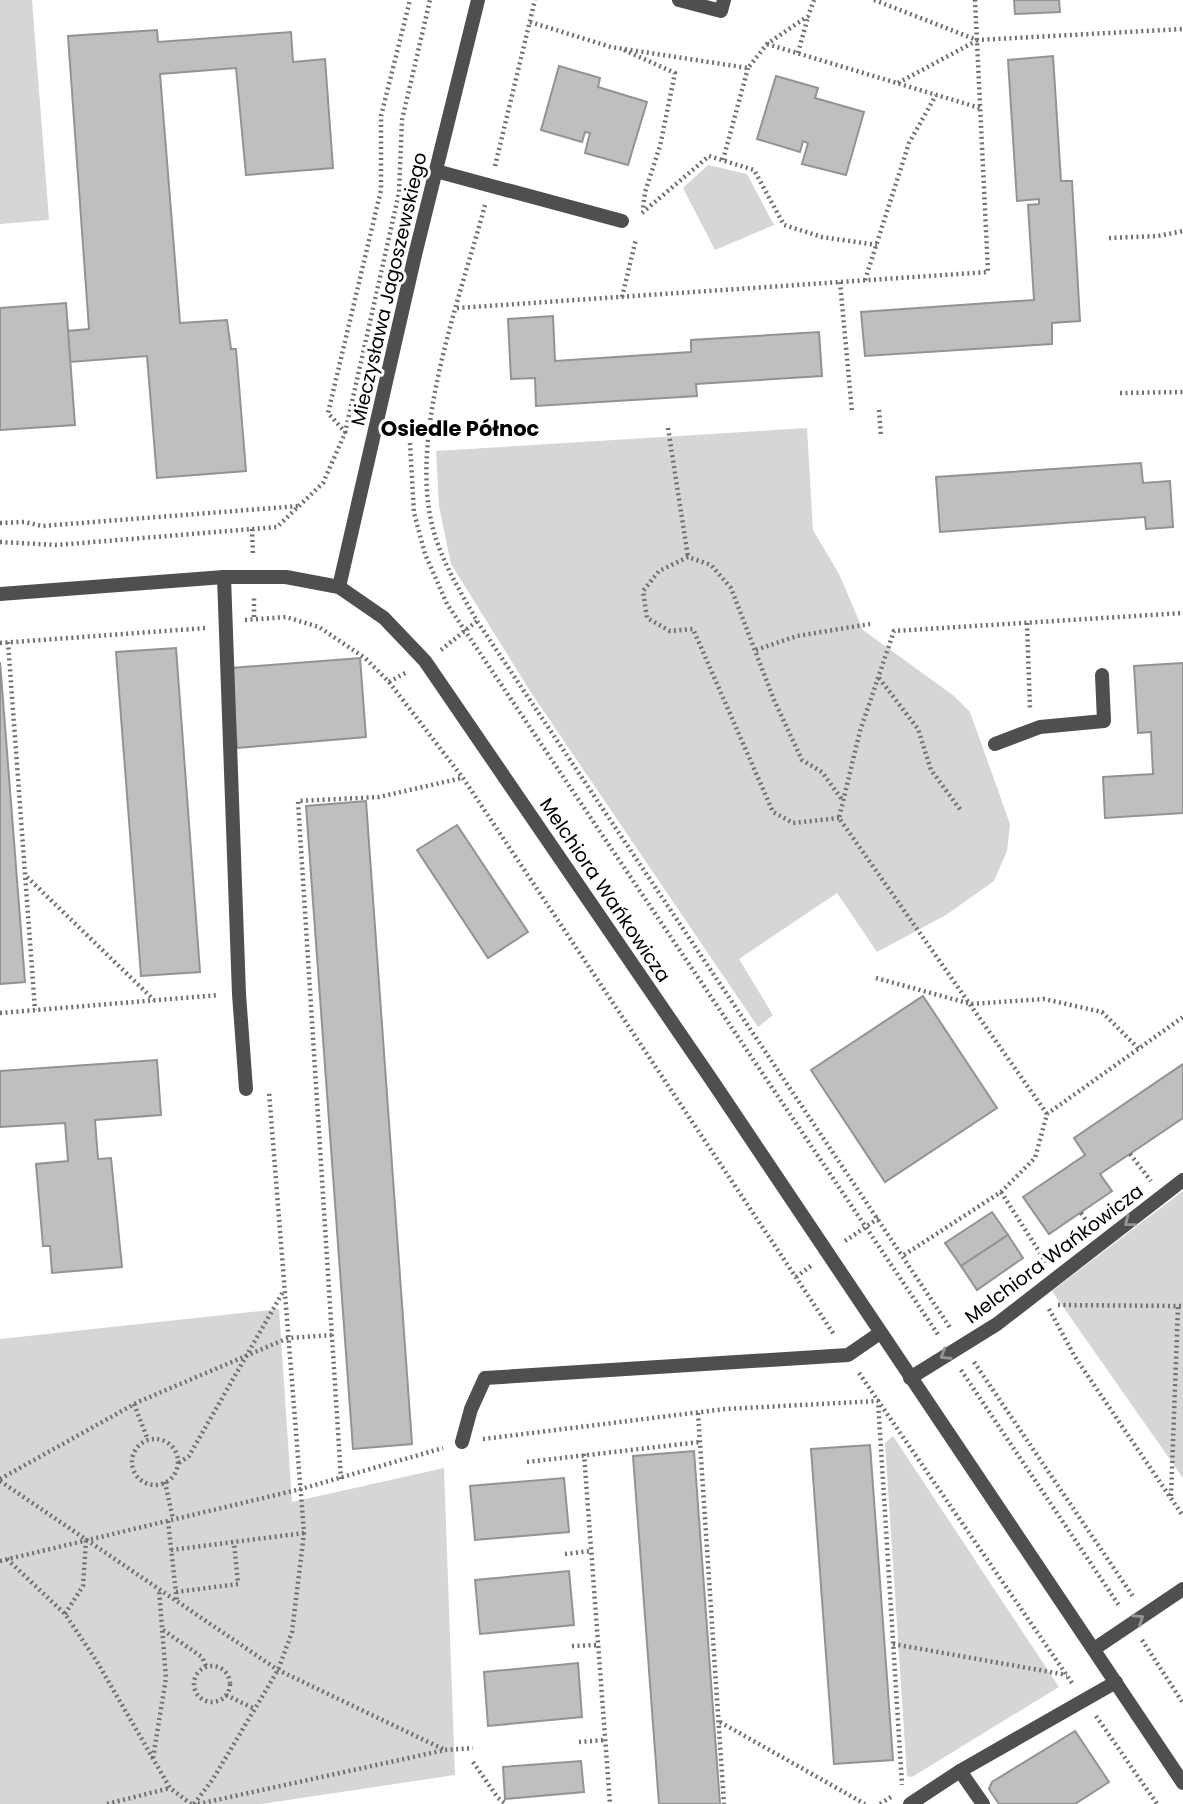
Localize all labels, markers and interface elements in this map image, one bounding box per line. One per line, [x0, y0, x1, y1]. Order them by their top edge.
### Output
street label: Mieczysława Jagoszewskiego [344, 150, 434, 428]
district label: Osiedle Północ [381, 414, 540, 443]
street label: Melchiora Wańkowicza [533, 792, 677, 988]
street label: Melchiora Wańkowicza [959, 1178, 1149, 1330]
one-way arrow [1125, 1213, 1137, 1226]
one-way arrow [940, 1347, 953, 1360]
one-way arrow [1131, 1615, 1144, 1628]

